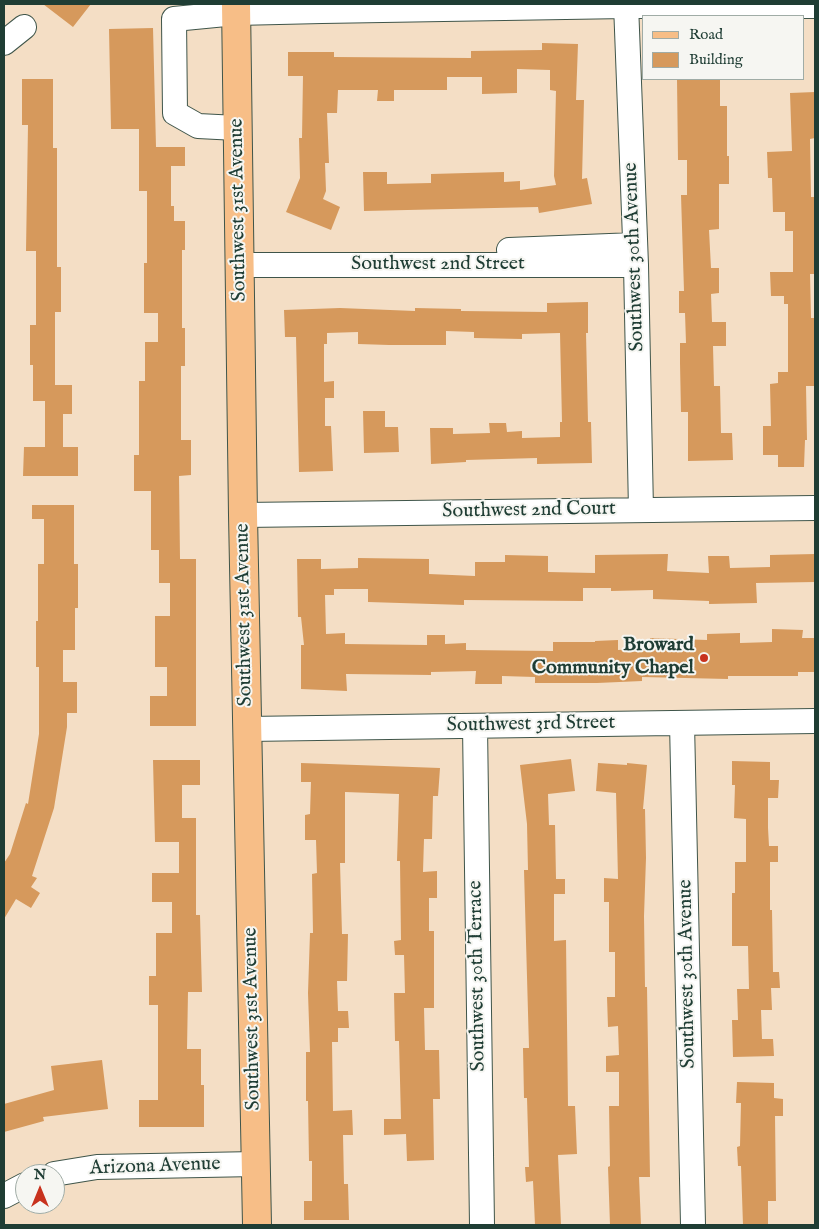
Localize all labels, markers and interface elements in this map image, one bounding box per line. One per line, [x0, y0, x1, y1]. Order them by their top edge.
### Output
legend [642, 15, 804, 80]
text: Road [689, 25, 723, 44]
text: Building [689, 50, 743, 69]
street label: Southwest 31st Avenue [225, 118, 253, 302]
street label: Southwest 30th Avenue [620, 162, 650, 352]
street label: Southwest 2nd Street [351, 253, 525, 277]
street label: Southwest 2nd Court [442, 497, 616, 525]
street label: Southwest 31st Avenue [231, 523, 259, 707]
place label: Broward Community Chapel [532, 634, 694, 681]
marker: Broward Community Chapel [698, 652, 710, 664]
street label: Southwest 3rd Street [447, 712, 615, 738]
street label: Southwest 30th Avenue [674, 879, 702, 1069]
street label: Southwest 30th Terrace [464, 880, 492, 1072]
street label: Southwest 31st Avenue [239, 927, 267, 1111]
street label: Arizona Avenue [89, 1153, 221, 1181]
north arrow [15, 1164, 65, 1214]
text: N [34, 1166, 46, 1184]

